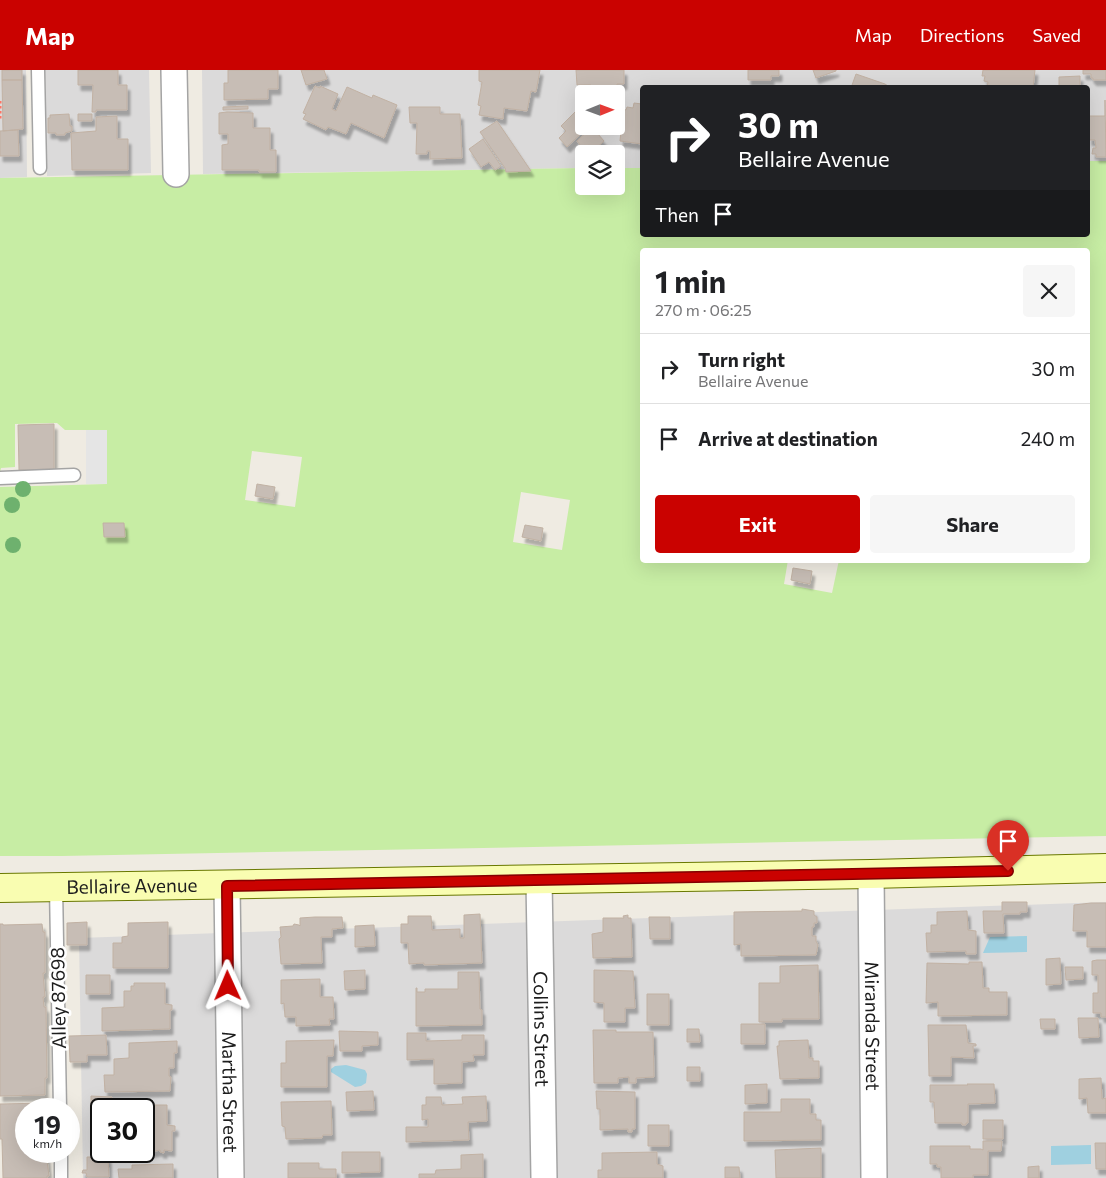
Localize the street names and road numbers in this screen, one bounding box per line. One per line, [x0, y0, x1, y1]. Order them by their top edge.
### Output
street label: Bellaire Avenue [66, 873, 198, 898]
street label: Alley 87698 [45, 947, 70, 1049]
street label: Miranda Street [861, 961, 885, 1091]
street label: Collins Street [530, 971, 554, 1087]
street label: Martha Street [218, 1031, 243, 1153]

